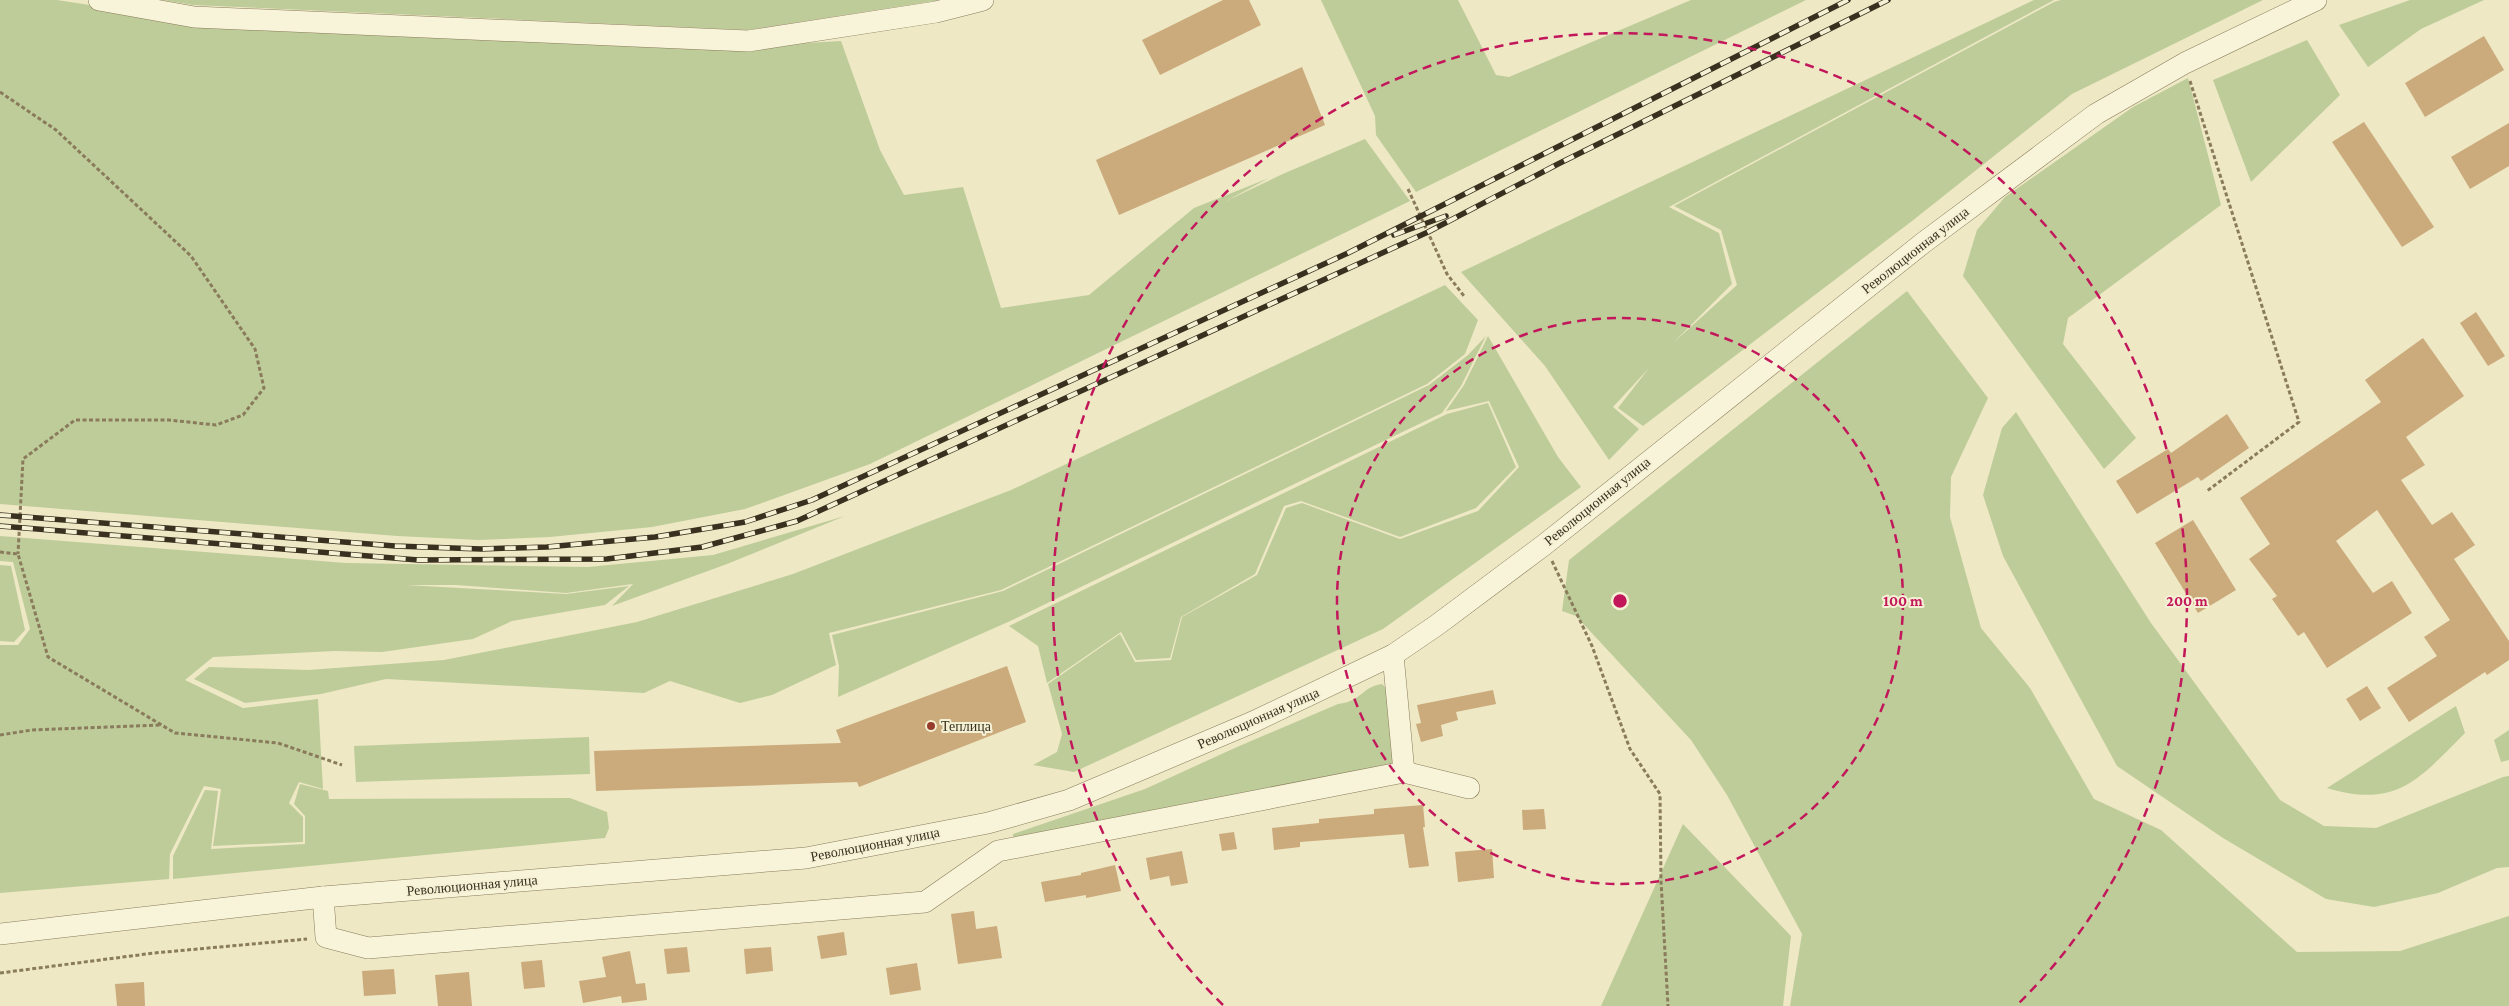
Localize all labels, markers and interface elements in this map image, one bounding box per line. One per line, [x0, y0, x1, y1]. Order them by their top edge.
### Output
street label: Революционная улица [1858, 203, 1972, 297]
street label: Революционная улица [1541, 453, 1654, 549]
centre of rings [1611, 592, 1629, 610]
text: 100 m [1883, 593, 1923, 609]
text: 200 m [2166, 593, 2208, 609]
street label: Революционная улица [1195, 684, 1322, 752]
place label: Теплица [941, 718, 992, 734]
marker: Теплица [925, 720, 937, 732]
street label: Революционная улица [809, 823, 942, 864]
street label: Революционная улица [406, 871, 539, 899]

